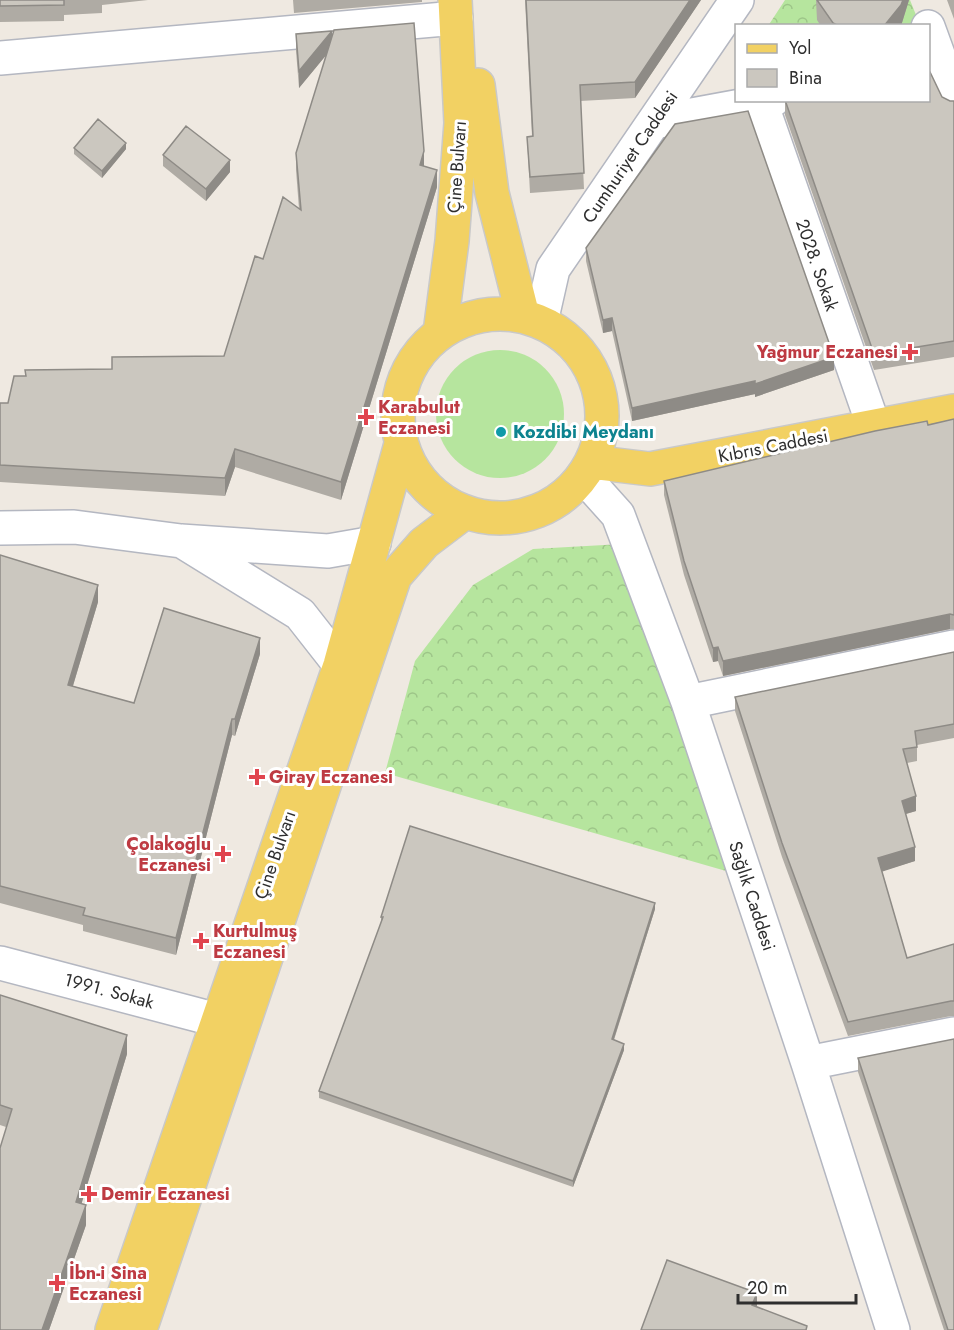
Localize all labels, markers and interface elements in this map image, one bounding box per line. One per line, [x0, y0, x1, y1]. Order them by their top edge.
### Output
legend [735, 24, 930, 102]
text: Yol [789, 35, 811, 61]
text: Bina [789, 65, 822, 91]
street label: Cumhuriyet Caddesi [576, 86, 684, 228]
street label: Çine Bulvarı [441, 120, 473, 214]
street label: 2028. Sokak [789, 215, 845, 315]
place label: Yağmur Eczanesi [756, 339, 898, 365]
marker: Yağmur Eczanesi [903, 345, 917, 359]
place label: Karabulut Eczanesi [378, 394, 460, 441]
marker: Karabulut Eczanesi [359, 410, 373, 424]
place label: Kozdibi Meydanı [513, 419, 654, 445]
street label: Kıbrıs Caddesi [716, 423, 830, 469]
marker: Kozdibi Meydanı [494, 425, 508, 439]
place label: Giray Eczanesi [269, 764, 393, 790]
marker: Giray Eczanesi [250, 770, 264, 784]
street label: Çine Bulvarı [248, 807, 302, 903]
place label: Çolakoğlu Eczanesi [126, 831, 211, 878]
street label: Sağlık Caddesi [722, 838, 782, 954]
marker: Çolakoğlu Eczanesi [216, 847, 230, 861]
place label: Kurtulmuş Eczanesi [213, 918, 297, 965]
marker: Kurtulmuş Eczanesi [194, 934, 208, 948]
street label: 1991. Sokak [61, 967, 157, 1015]
place label: Demir Eczanesi [101, 1181, 230, 1207]
marker: Demir Eczanesi [82, 1187, 96, 1201]
place label: İbn-i Sina Eczanesi [69, 1260, 147, 1307]
scale bar [738, 1267, 856, 1305]
text: 20 m [747, 1275, 787, 1301]
marker: İbn-i Sina Eczanesi [50, 1276, 64, 1290]

